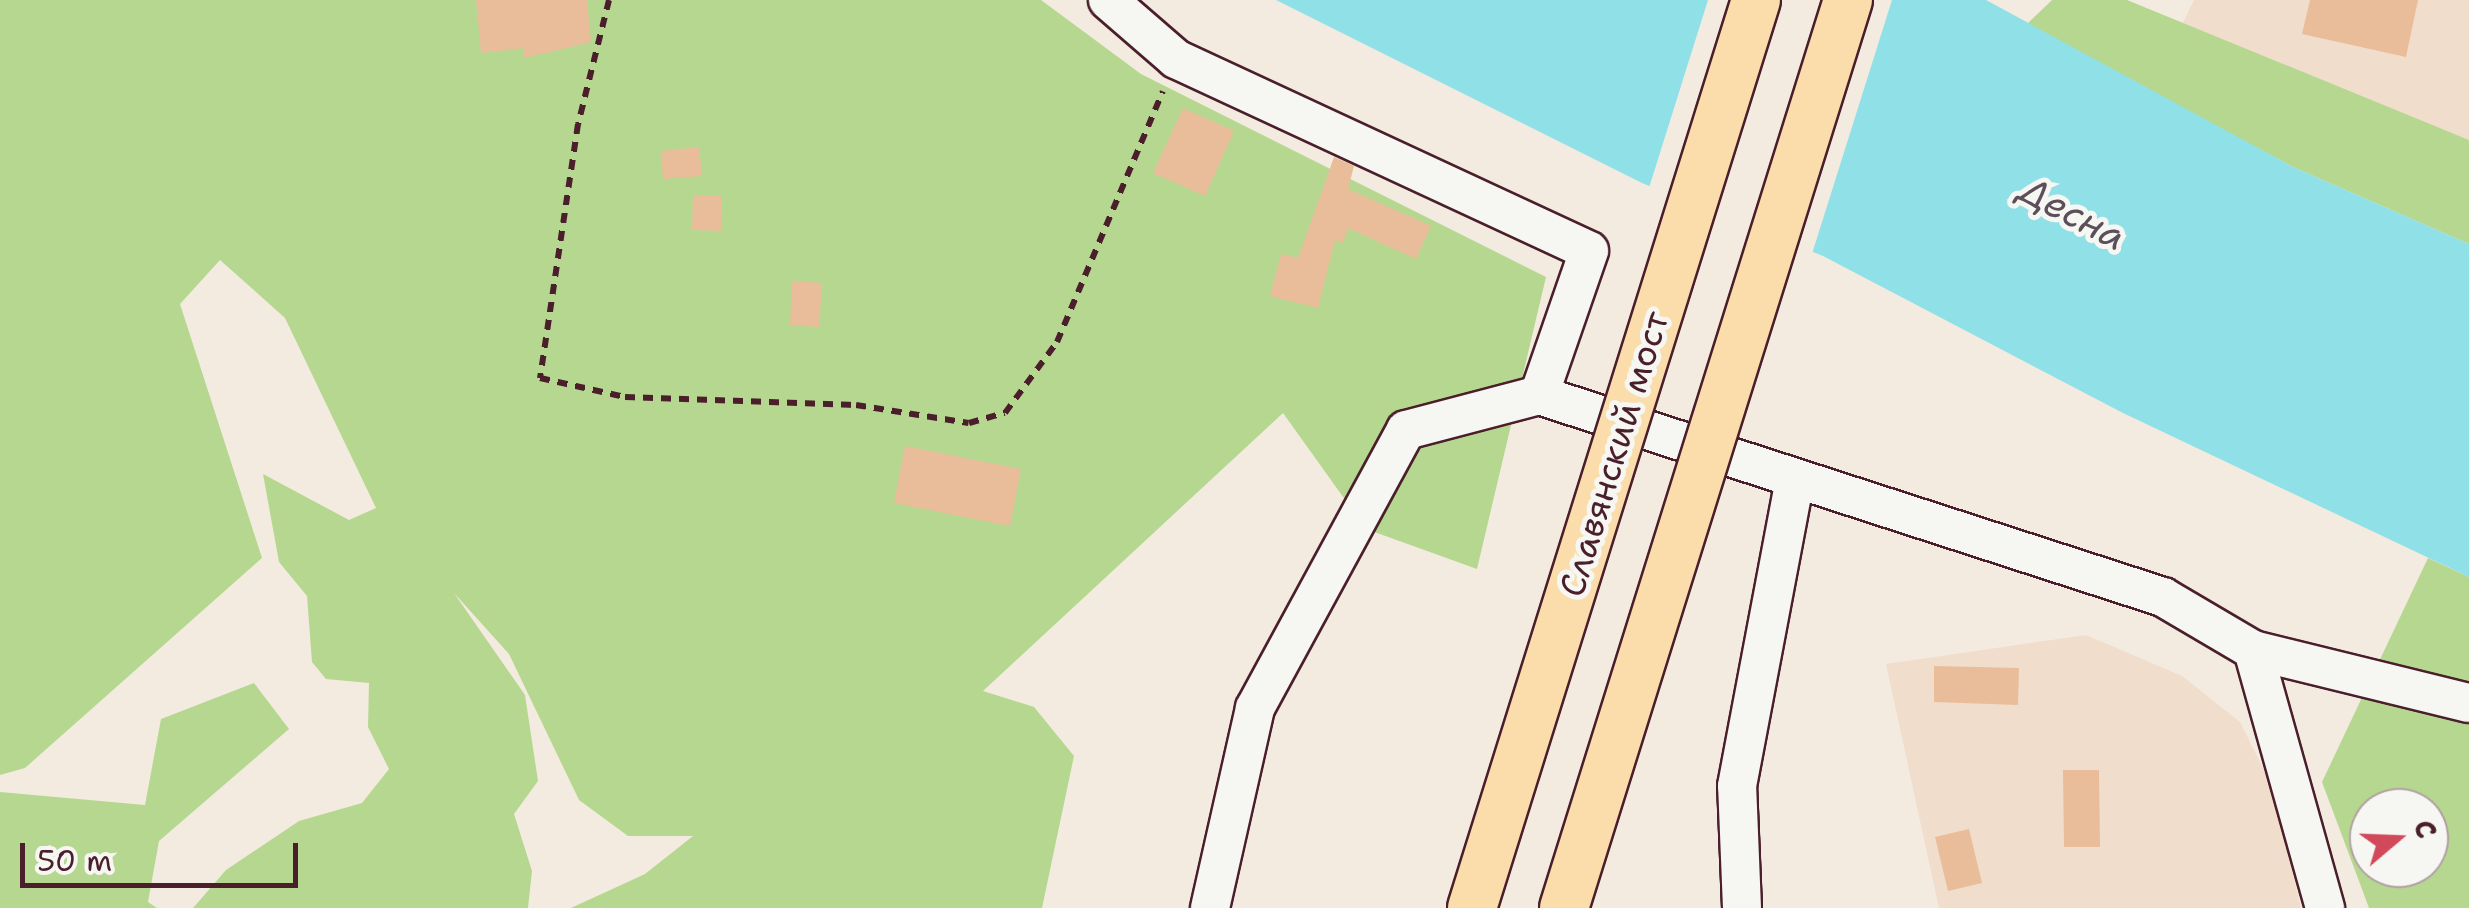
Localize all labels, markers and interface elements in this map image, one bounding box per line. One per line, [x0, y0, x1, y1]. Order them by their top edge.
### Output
water label: Десна [2012, 166, 2134, 260]
street label: Славянский мост [1551, 306, 1677, 602]
north arrow [2349, 788, 2449, 888]
text: С [2405, 815, 2446, 843]
scale bar [25, 823, 302, 885]
text: 50 m [37, 840, 112, 881]

